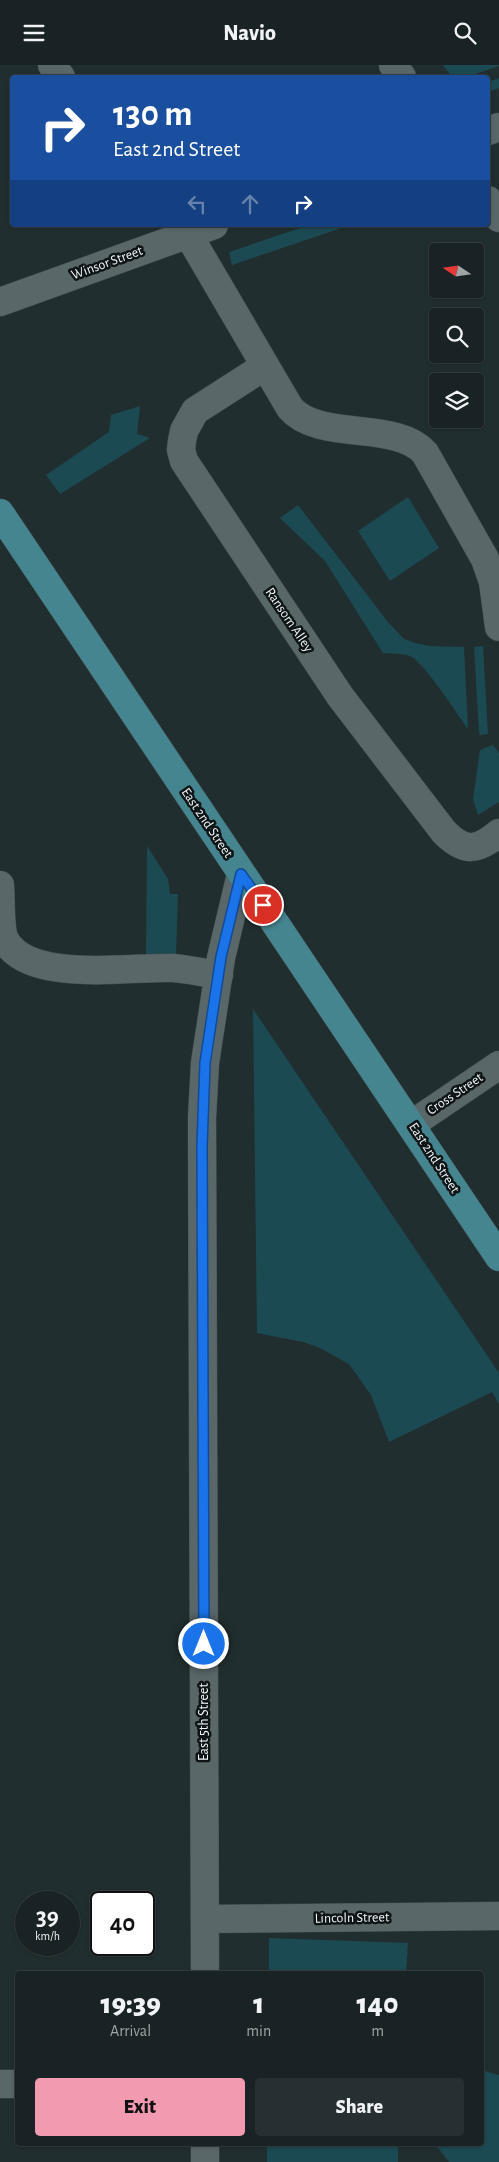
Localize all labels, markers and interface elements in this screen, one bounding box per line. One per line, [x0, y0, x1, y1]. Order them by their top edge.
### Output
icon: menu [20, 19, 48, 47]
icon: search [451, 19, 479, 47]
text: Navio [223, 22, 276, 44]
icon: right [30, 95, 95, 160]
text: 130 m [113, 97, 192, 132]
text: East 2nd Street [113, 138, 240, 160]
icon: left [183, 190, 211, 218]
icon: ahead [236, 190, 264, 218]
icon: right [289, 190, 317, 218]
street label: Winsor Street [69, 243, 145, 282]
north arrow [429, 243, 484, 297]
map controls [429, 243, 484, 428]
button: search [429, 308, 484, 363]
button: layers [429, 373, 484, 428]
street label: Ransom Alley [263, 585, 315, 655]
street label: East 2nd Street [179, 786, 236, 861]
pin [242, 884, 284, 926]
icon: arrive [249, 891, 277, 919]
street label: Cross Street [425, 1070, 486, 1118]
street label: East 2nd Street [406, 1120, 462, 1196]
position arrow [177, 1617, 229, 1669]
street label: East 5th Street [197, 1683, 211, 1761]
speed limit sign: 40 [90, 1891, 155, 1956]
text: 39 [36, 1905, 59, 1930]
street label: Lincoln Street [315, 1910, 390, 1926]
text: km/h [35, 1930, 60, 1942]
text: 19:39 [100, 1989, 161, 2019]
text: 1 [253, 1989, 264, 2019]
text: 140 [357, 1989, 399, 2019]
text: Arrival [110, 2023, 151, 2039]
text: min [246, 2023, 271, 2039]
text: m [371, 2023, 384, 2039]
button: Exit [35, 2078, 245, 2136]
button: Share [255, 2078, 464, 2136]

